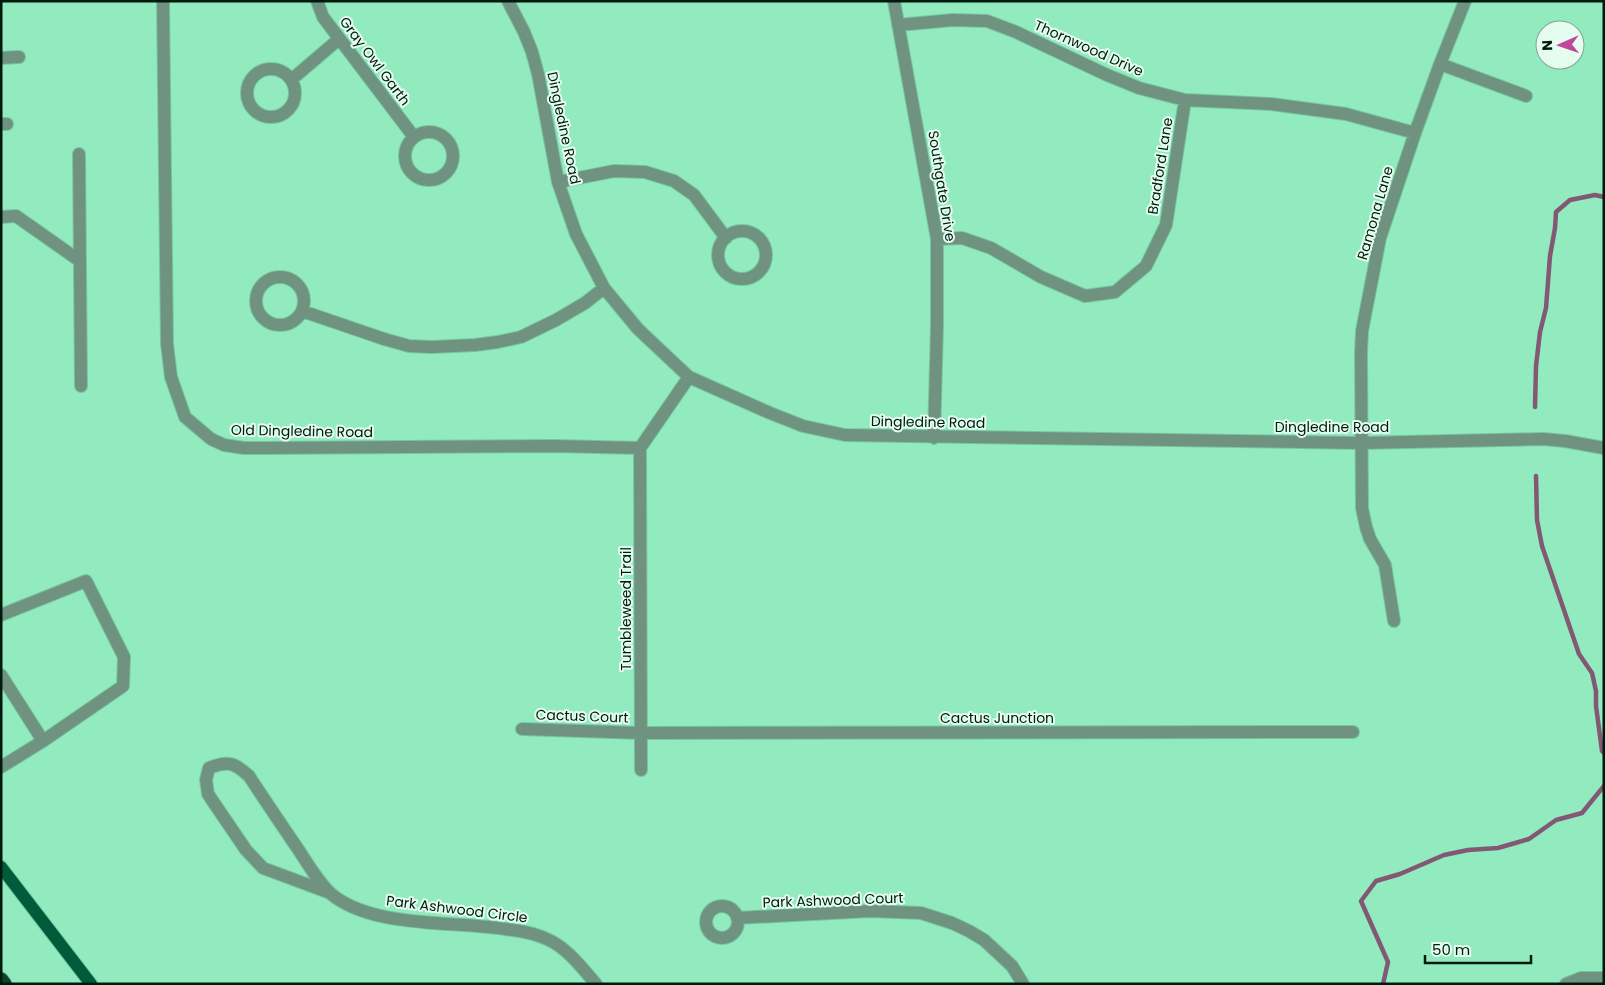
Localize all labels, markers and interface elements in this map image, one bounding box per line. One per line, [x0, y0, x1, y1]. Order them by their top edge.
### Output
street label: Gray Owl Garth [335, 12, 415, 110]
street label: Thornwood Drive [1031, 15, 1147, 81]
north arrow [1535, 20, 1585, 70]
text: N [1537, 40, 1557, 51]
street label: Dingledine Road [542, 70, 586, 186]
street label: Bradford Lane [1142, 116, 1178, 216]
street label: Southgate Drive [923, 129, 961, 243]
street label: Ramona Lane [1352, 163, 1398, 262]
street label: Dingledine Road [871, 411, 985, 433]
street label: Dingledine Road [1275, 417, 1389, 437]
street label: Old Dingledine Road [231, 420, 373, 442]
street label: Tumbleweed Trail [616, 547, 636, 671]
street label: Cactus Court [535, 704, 629, 728]
street label: Cactus Junction [940, 708, 1054, 728]
street label: Park Ashwood Court [762, 888, 904, 912]
street label: Park Ashwood Circle [385, 890, 529, 928]
scale bar [1425, 932, 1531, 964]
text: 50 m [1432, 939, 1470, 960]

